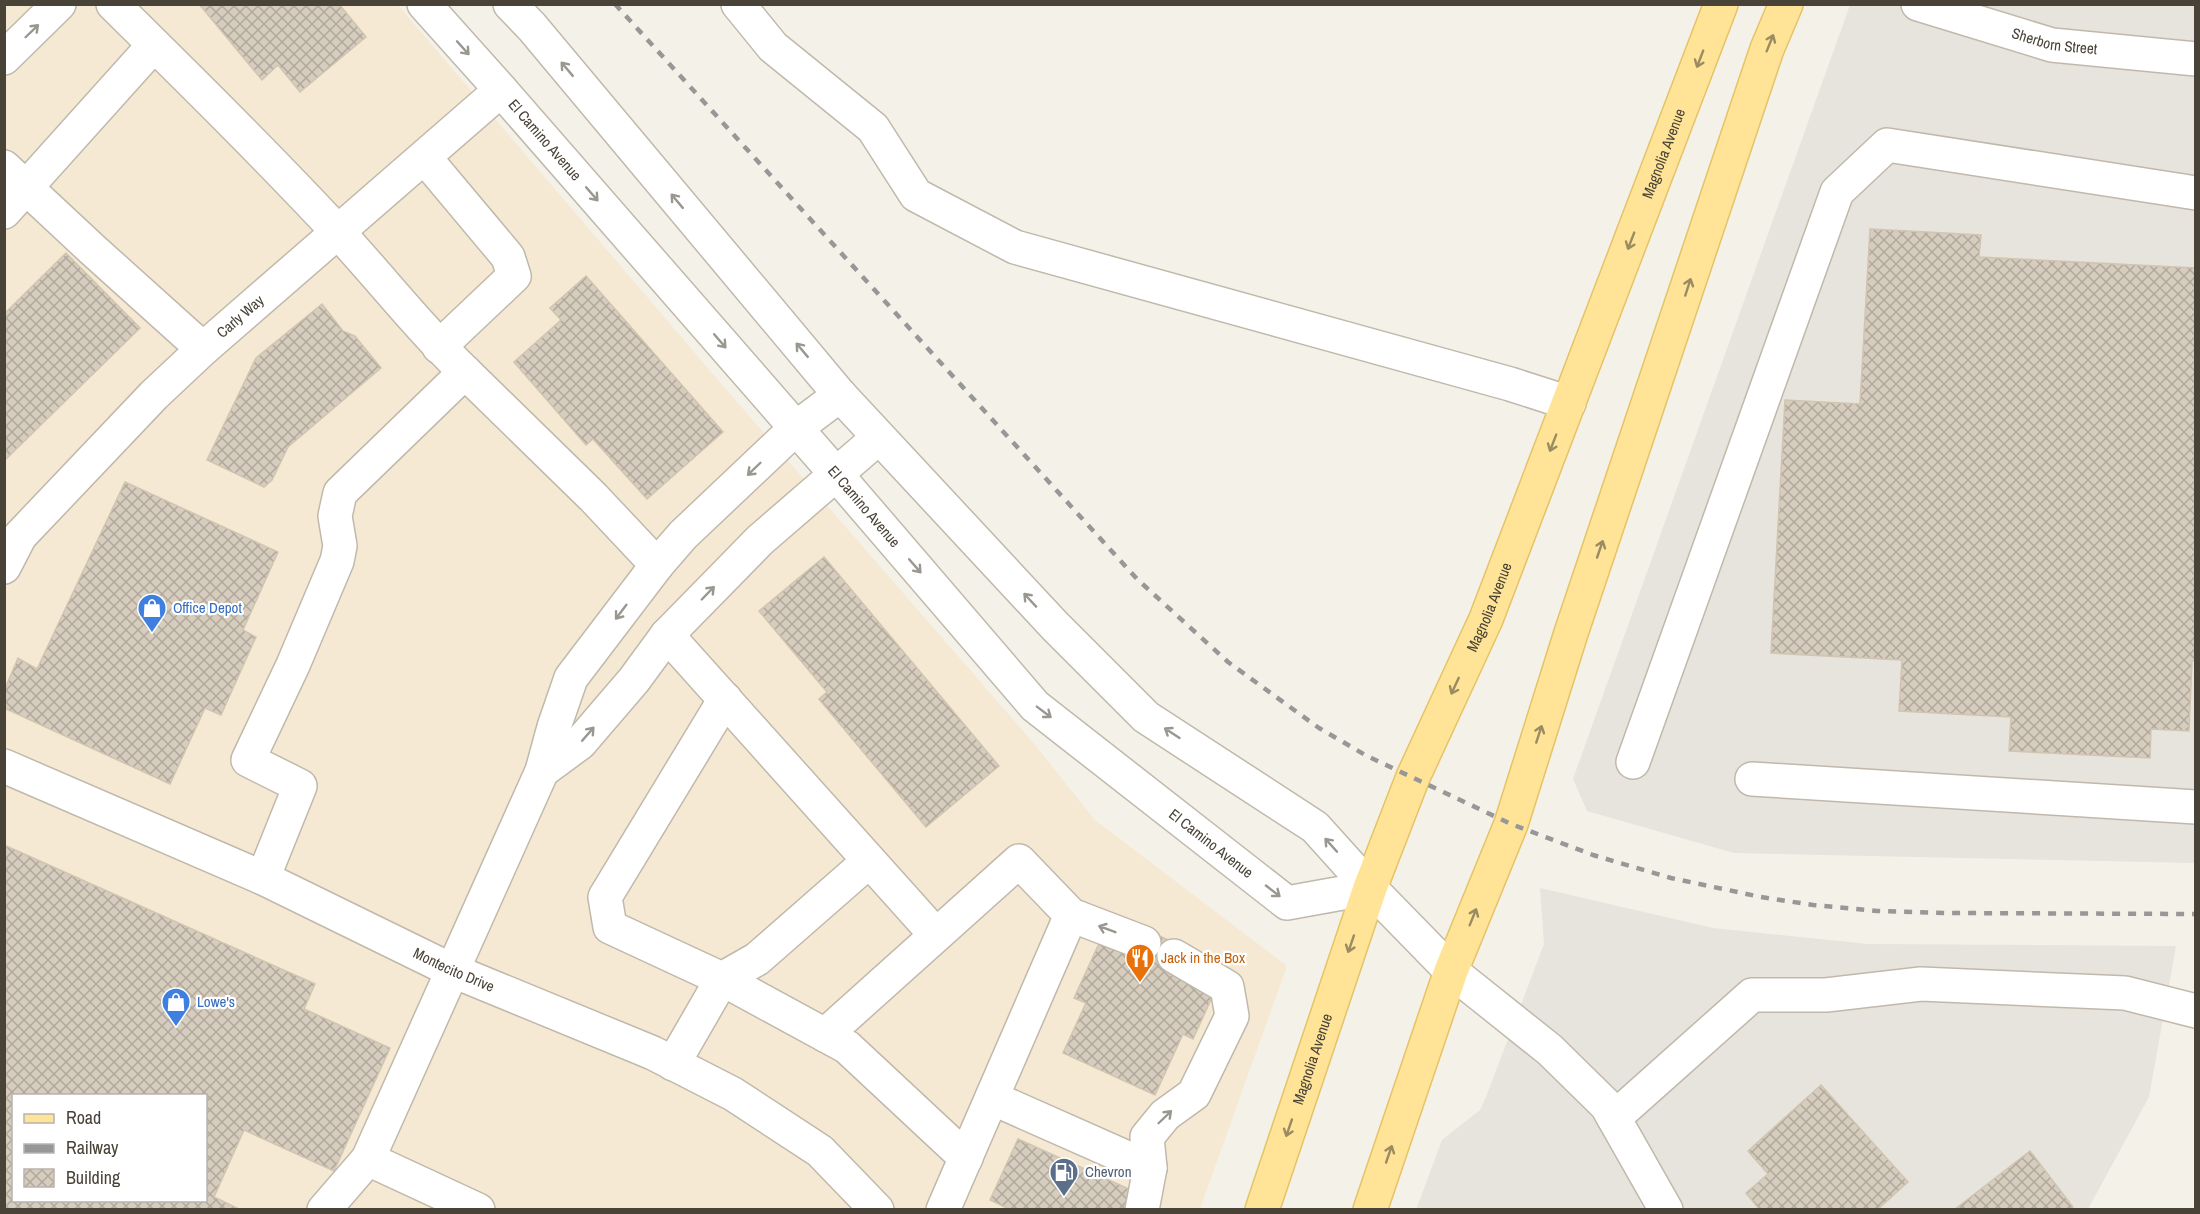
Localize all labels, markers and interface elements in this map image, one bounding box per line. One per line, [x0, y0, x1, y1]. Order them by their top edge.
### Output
street label: Sherborn Street [2009, 22, 2099, 59]
one-way arrow [24, 24, 39, 38]
one-way arrow [1765, 34, 1776, 53]
one-way arrow [456, 40, 470, 55]
one-way arrow [1694, 49, 1705, 68]
one-way arrow [560, 62, 574, 77]
street label: El Camino Avenue [504, 95, 587, 185]
street label: Magnolia Avenue [1637, 105, 1690, 201]
one-way arrow [585, 186, 599, 201]
one-way arrow [671, 193, 684, 209]
one-way arrow [1624, 231, 1635, 250]
one-way arrow [1683, 278, 1694, 297]
street label: Carly Way [212, 289, 269, 343]
one-way arrow [713, 333, 727, 348]
one-way arrow [795, 343, 809, 358]
one-way arrow [1547, 433, 1558, 452]
one-way arrow [746, 461, 761, 476]
street label: El Camino Avenue [823, 461, 906, 552]
one-way arrow [1595, 540, 1606, 558]
one-way arrow [909, 558, 922, 574]
street label: Magnolia Avenue [1461, 559, 1517, 655]
one-way arrow [701, 586, 715, 601]
shop icon: Office Depot [136, 592, 168, 634]
one-way arrow [1024, 593, 1038, 608]
place label: Office Depot [173, 597, 242, 618]
one-way arrow [615, 603, 628, 619]
one-way arrow [1449, 676, 1461, 694]
one-way arrow [1036, 706, 1052, 719]
one-way arrow [1535, 725, 1546, 744]
one-way arrow [581, 726, 594, 742]
one-way arrow [1164, 727, 1181, 739]
street label: El Camino Avenue [1165, 804, 1258, 883]
one-way arrow [1324, 837, 1338, 852]
one-way arrow [1265, 884, 1281, 897]
one-way arrow [1468, 908, 1479, 927]
one-way arrow [1099, 923, 1117, 934]
one-way arrow [1345, 934, 1356, 953]
street label: Montecito Drive [410, 942, 498, 997]
restaurant icon: Jack in the Box [1124, 942, 1156, 984]
place label: Jack in the Box [1161, 947, 1246, 968]
shop icon: Lowe's [160, 986, 192, 1028]
place label: Lowe's [197, 991, 235, 1012]
street label: Magnolia Avenue [1287, 1011, 1337, 1107]
legend [12, 1094, 207, 1202]
text: Road [66, 1105, 101, 1130]
one-way arrow [1158, 1110, 1173, 1124]
one-way arrow [1283, 1119, 1294, 1138]
text: Railway [66, 1135, 119, 1160]
one-way arrow [1384, 1145, 1395, 1164]
fuel station icon: Chevron [1048, 1156, 1080, 1198]
place label: Chevron [1085, 1161, 1132, 1182]
text: Building [66, 1165, 121, 1190]

